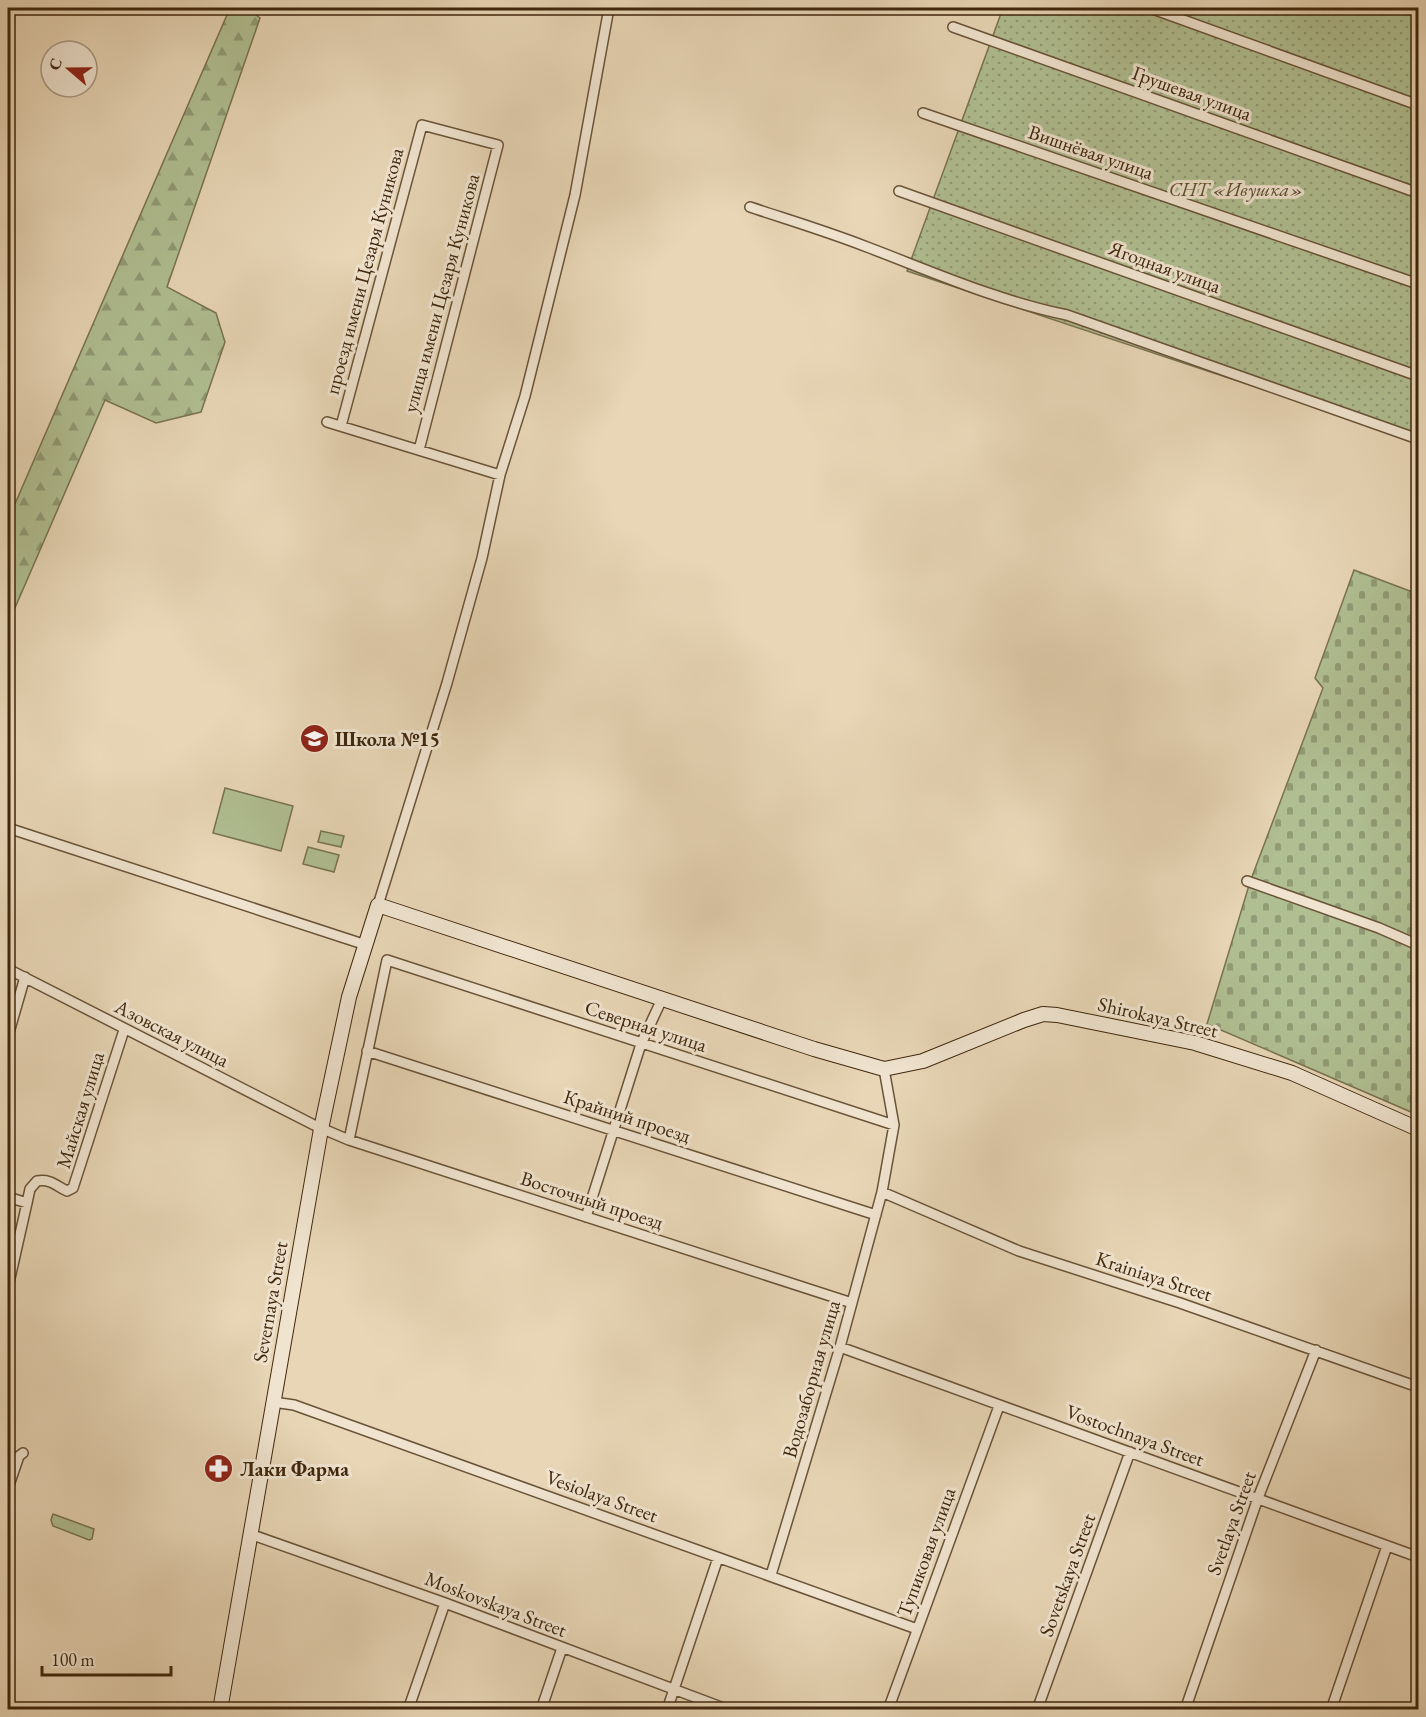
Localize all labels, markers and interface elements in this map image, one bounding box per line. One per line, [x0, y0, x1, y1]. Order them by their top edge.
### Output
north arrow [39, 39, 99, 99]
text: С [44, 55, 67, 73]
street label: Грушевая улица [1129, 59, 1255, 127]
street label: Вишнёвая улица [1025, 118, 1157, 186]
street label: проезд имени Цезаря Куникова [319, 145, 409, 397]
street label: улица имени Цезаря Куникова [397, 171, 485, 415]
park label: СНТ «Ивушка» [1169, 176, 1303, 202]
street label: Ягодная улица [1105, 234, 1224, 299]
school or university icon: Школа №15 [298, 723, 330, 755]
place label: Школа №15 [335, 726, 440, 752]
street label: Shirokaya Street [1095, 991, 1221, 1044]
street label: Азовская улица [110, 993, 233, 1073]
street label: Северная улица [582, 994, 710, 1058]
street label: Майская улица [50, 1048, 110, 1172]
street label: Крайний проезд [560, 1083, 694, 1149]
street label: Восточный проезд [517, 1165, 667, 1235]
street label: Severnaya Street [247, 1239, 294, 1365]
street label: Krainiaya Street [1093, 1245, 1216, 1307]
street label: Водозаборная улица [776, 1297, 846, 1461]
street label: Vostochnaya Street [1062, 1398, 1208, 1472]
pharmacy icon: Лаки Фарма [203, 1453, 235, 1485]
place label: Лаки Фарма [240, 1456, 349, 1482]
street label: Vesiolaya Street [543, 1464, 662, 1528]
street label: Svetlaya Street [1200, 1467, 1262, 1578]
street label: Тупиковая улица [891, 1484, 961, 1620]
street label: Sovetskaya Street [1033, 1509, 1102, 1640]
street label: Moskovskaya Street [421, 1565, 571, 1643]
scale bar [42, 1639, 171, 1677]
text: 100 m [51, 1648, 95, 1671]

